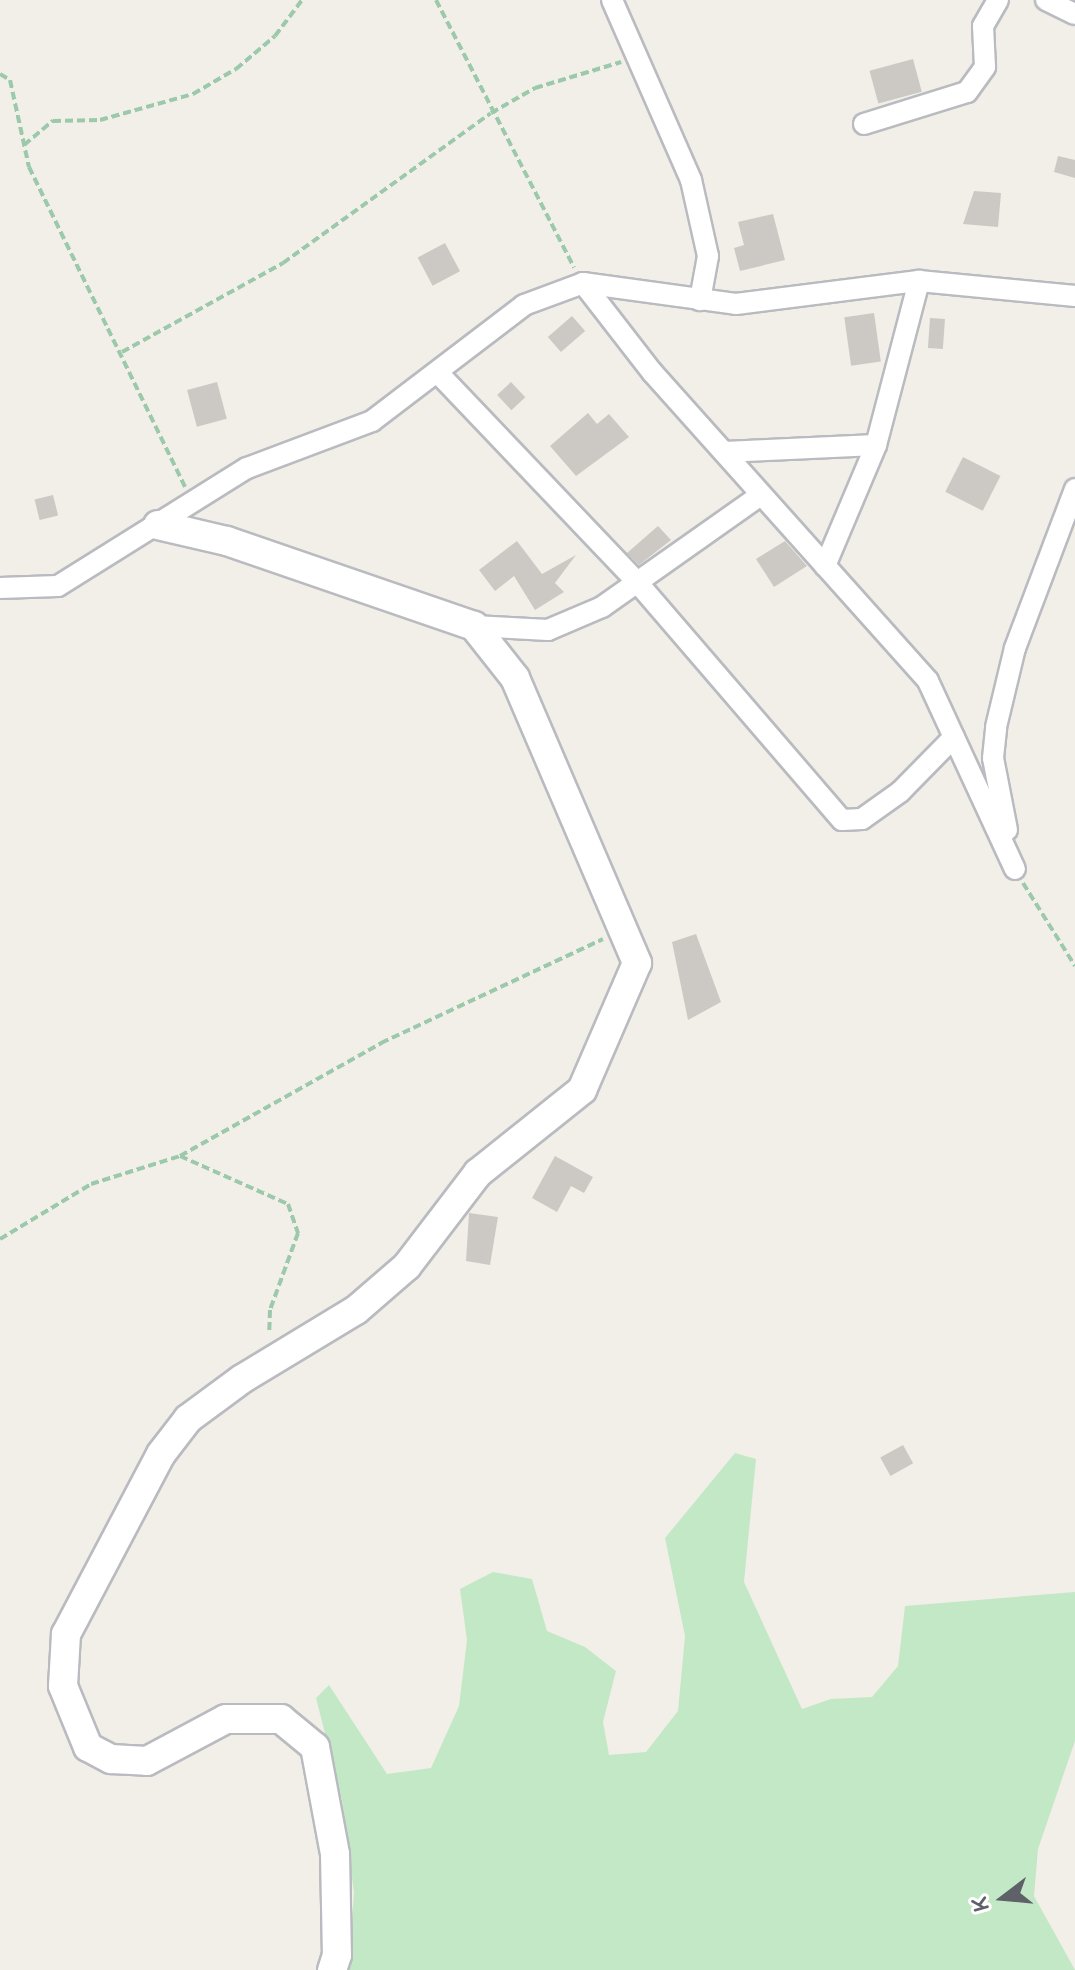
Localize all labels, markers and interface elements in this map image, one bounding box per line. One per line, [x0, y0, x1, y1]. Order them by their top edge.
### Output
north arrow [963, 1858, 1043, 1938]
text: K [964, 1894, 995, 1915]

